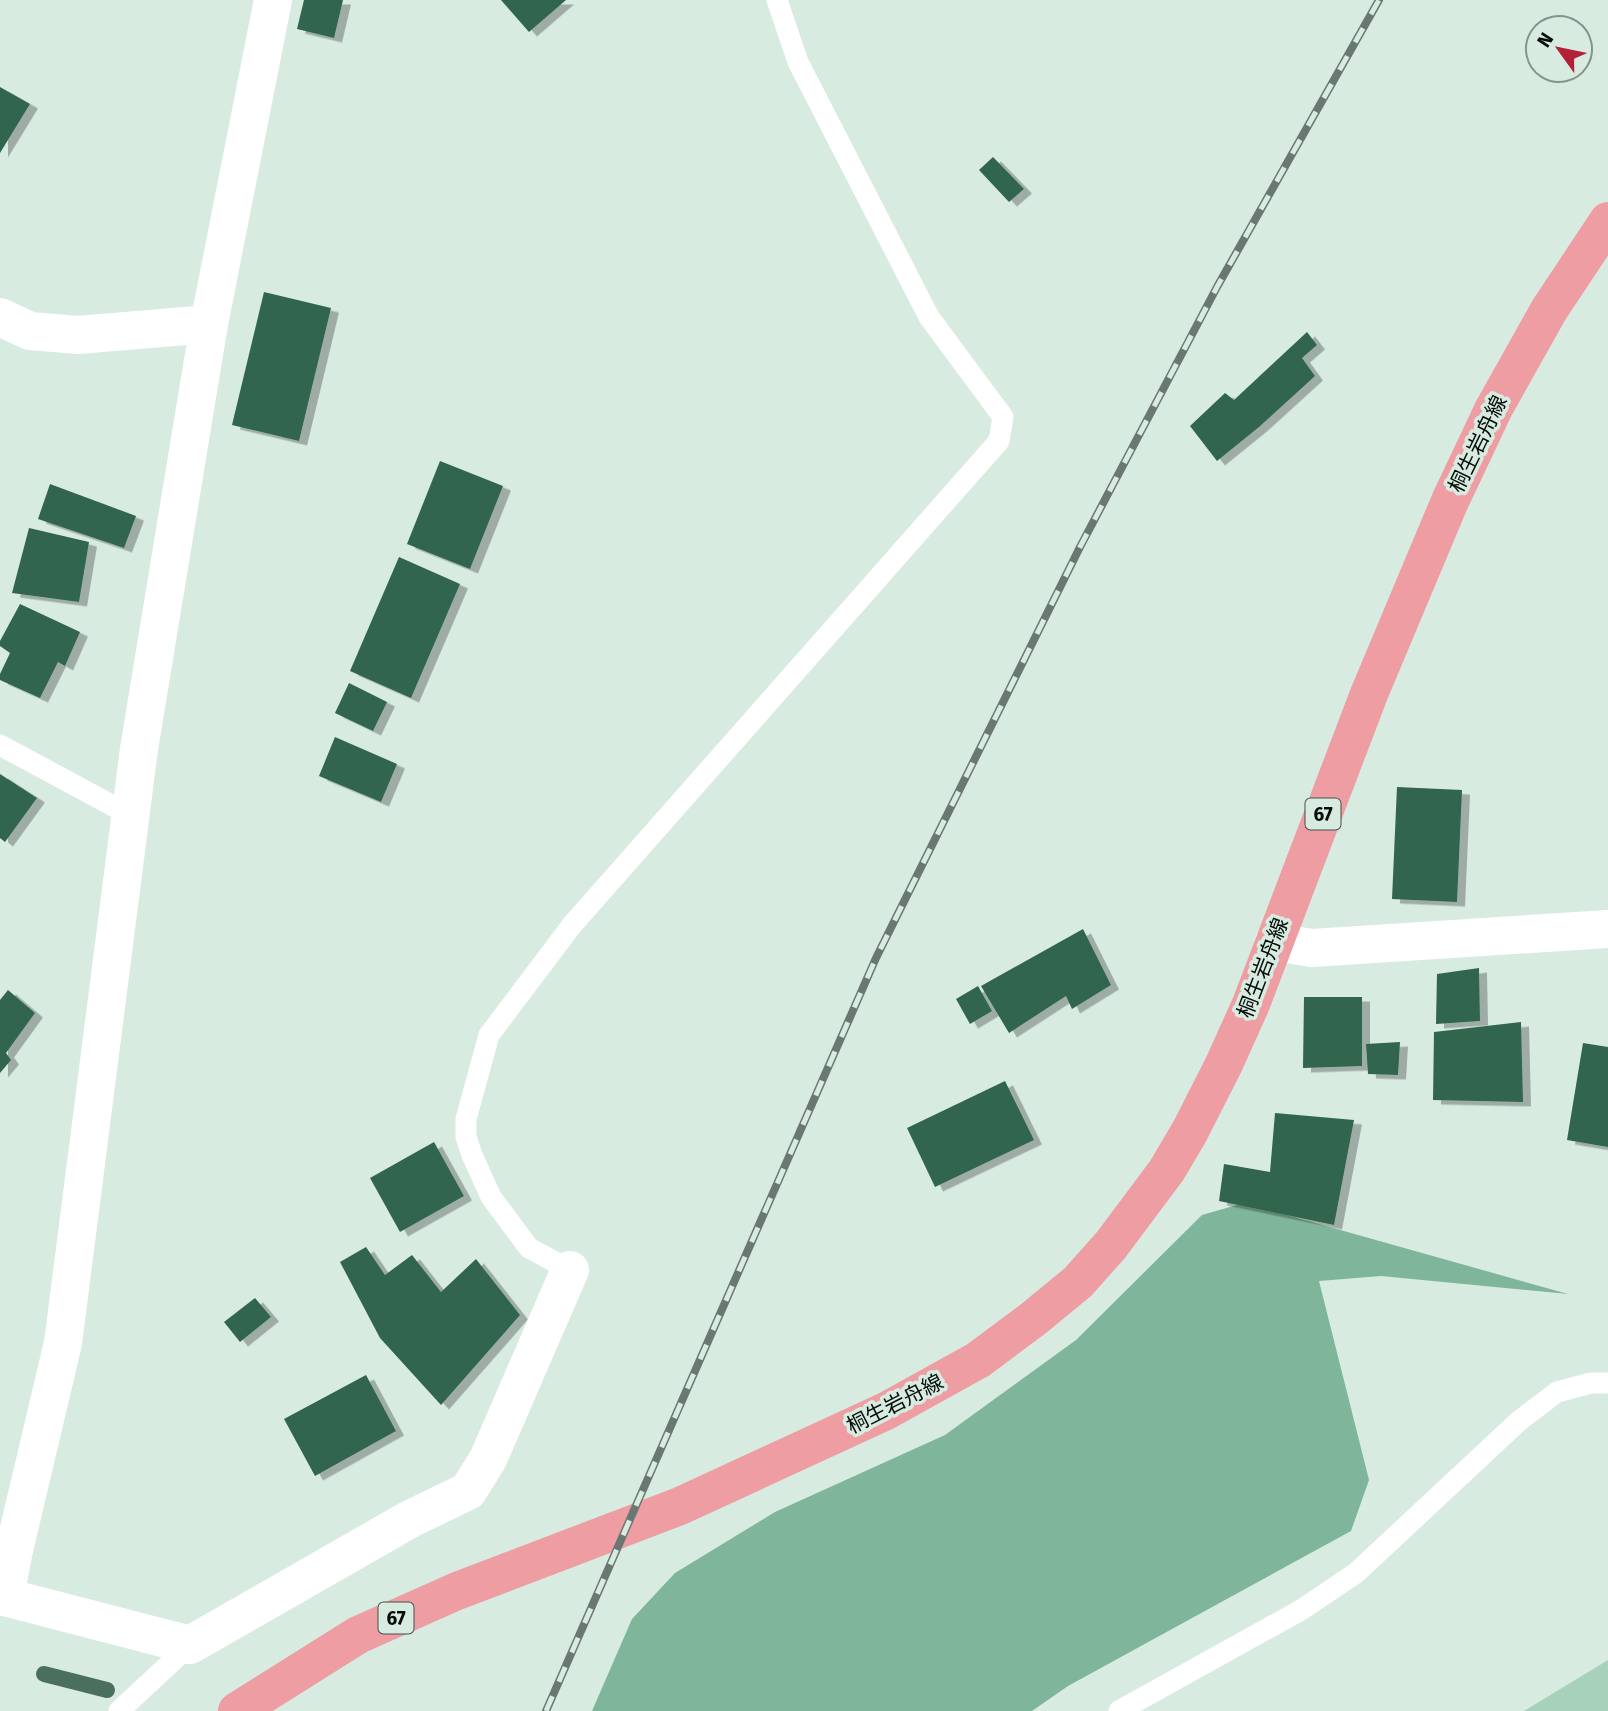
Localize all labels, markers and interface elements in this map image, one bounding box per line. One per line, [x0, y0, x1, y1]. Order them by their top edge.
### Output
north arrow [1524, 14, 1594, 84]
text: N [1532, 28, 1558, 52]
street label: 桐生岩舟線 [1443, 391, 1513, 497]
road number: 67 [1306, 799, 1340, 830]
street label: 桐生岩舟線 [1232, 914, 1294, 1022]
street label: 桐生岩舟線 [842, 1369, 948, 1439]
road number: 67 [378, 1602, 414, 1634]

